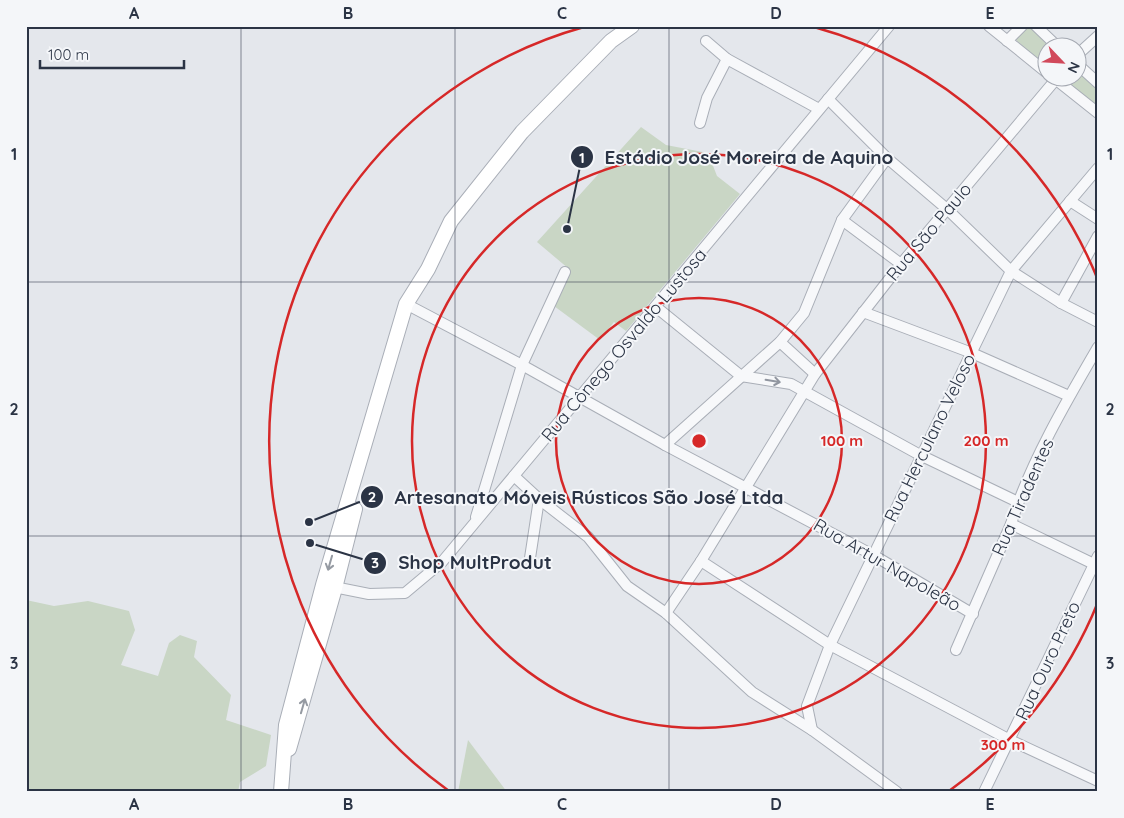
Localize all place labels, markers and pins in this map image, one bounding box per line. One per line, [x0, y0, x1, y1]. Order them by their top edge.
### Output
callout: Estádio José Moreira de Aquino [569, 140, 903, 174]
centre of rings [690, 432, 708, 450]
callout: Artesanato Móveis Rústicos São José Ltda [359, 480, 793, 514]
callout: Shop MultProdut [363, 546, 561, 580]

